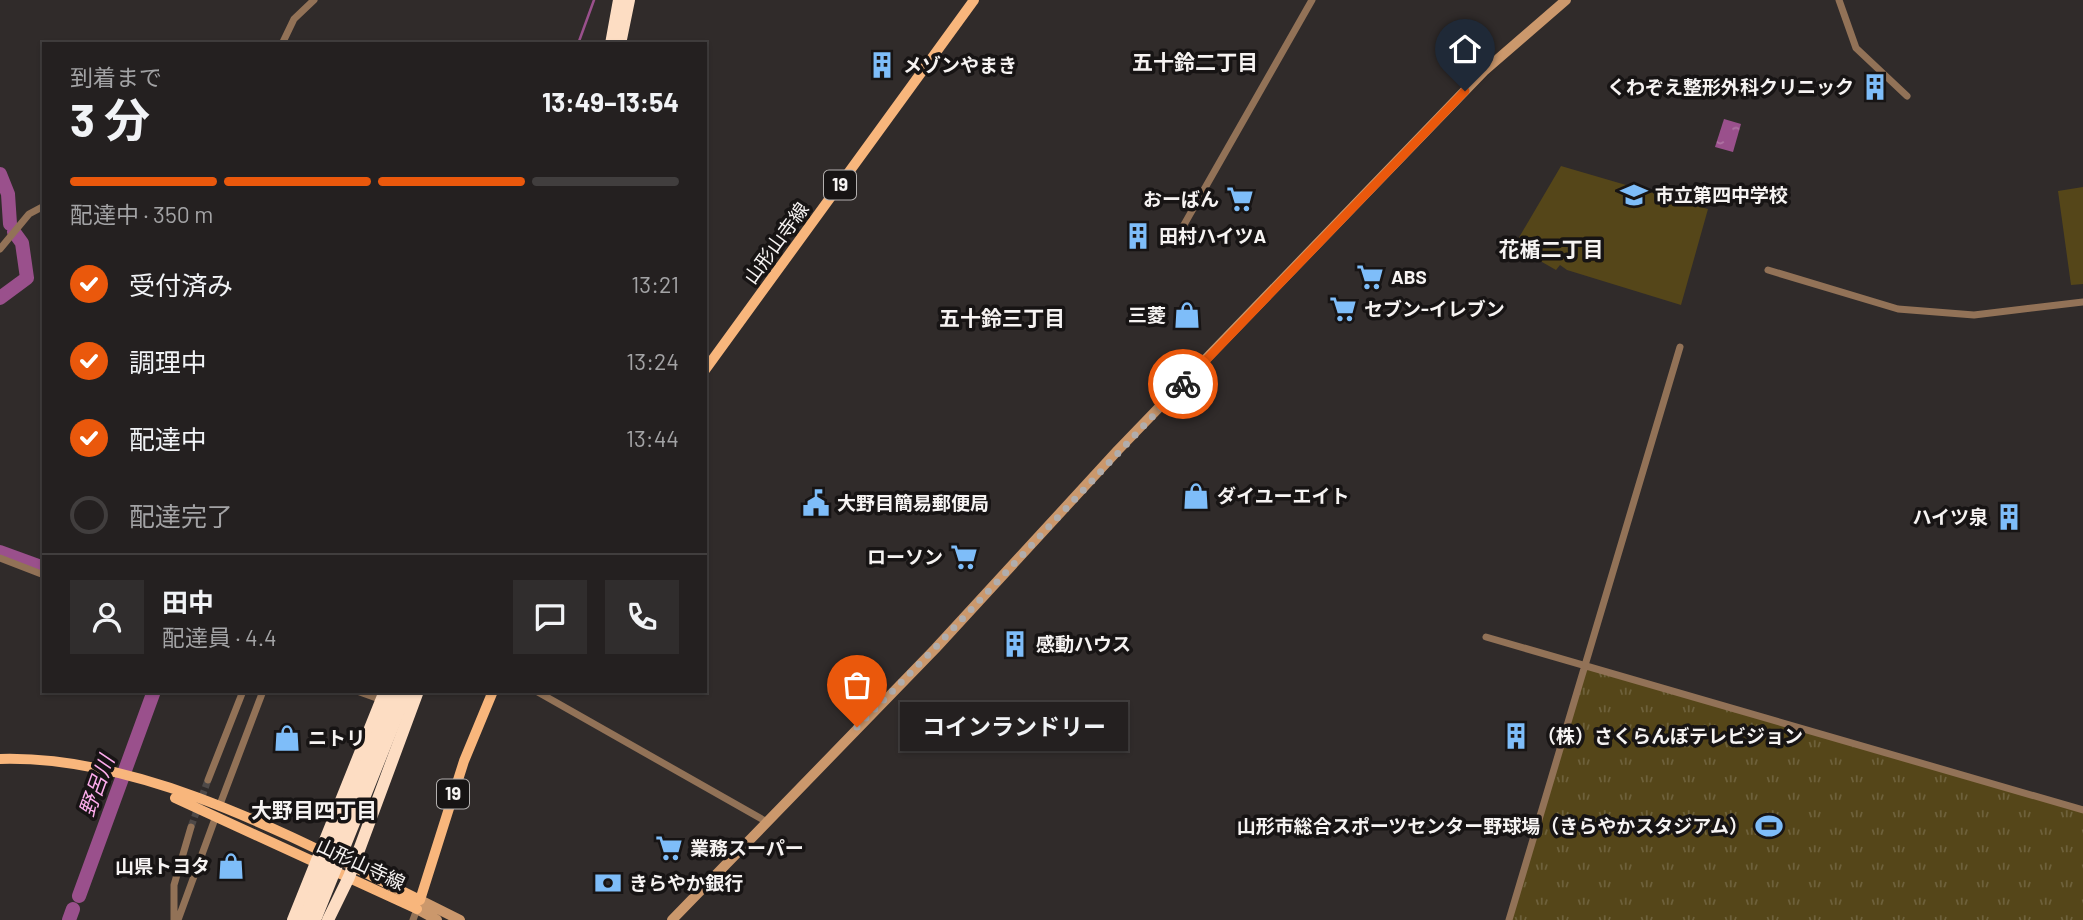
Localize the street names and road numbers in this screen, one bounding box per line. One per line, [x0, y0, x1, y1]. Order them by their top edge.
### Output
road number: 19 [824, 170, 856, 200]
street label: 山形山寺線 [738, 198, 813, 288]
road number: 19 [437, 780, 469, 808]
street label: 山形山寺線 [313, 833, 409, 894]

